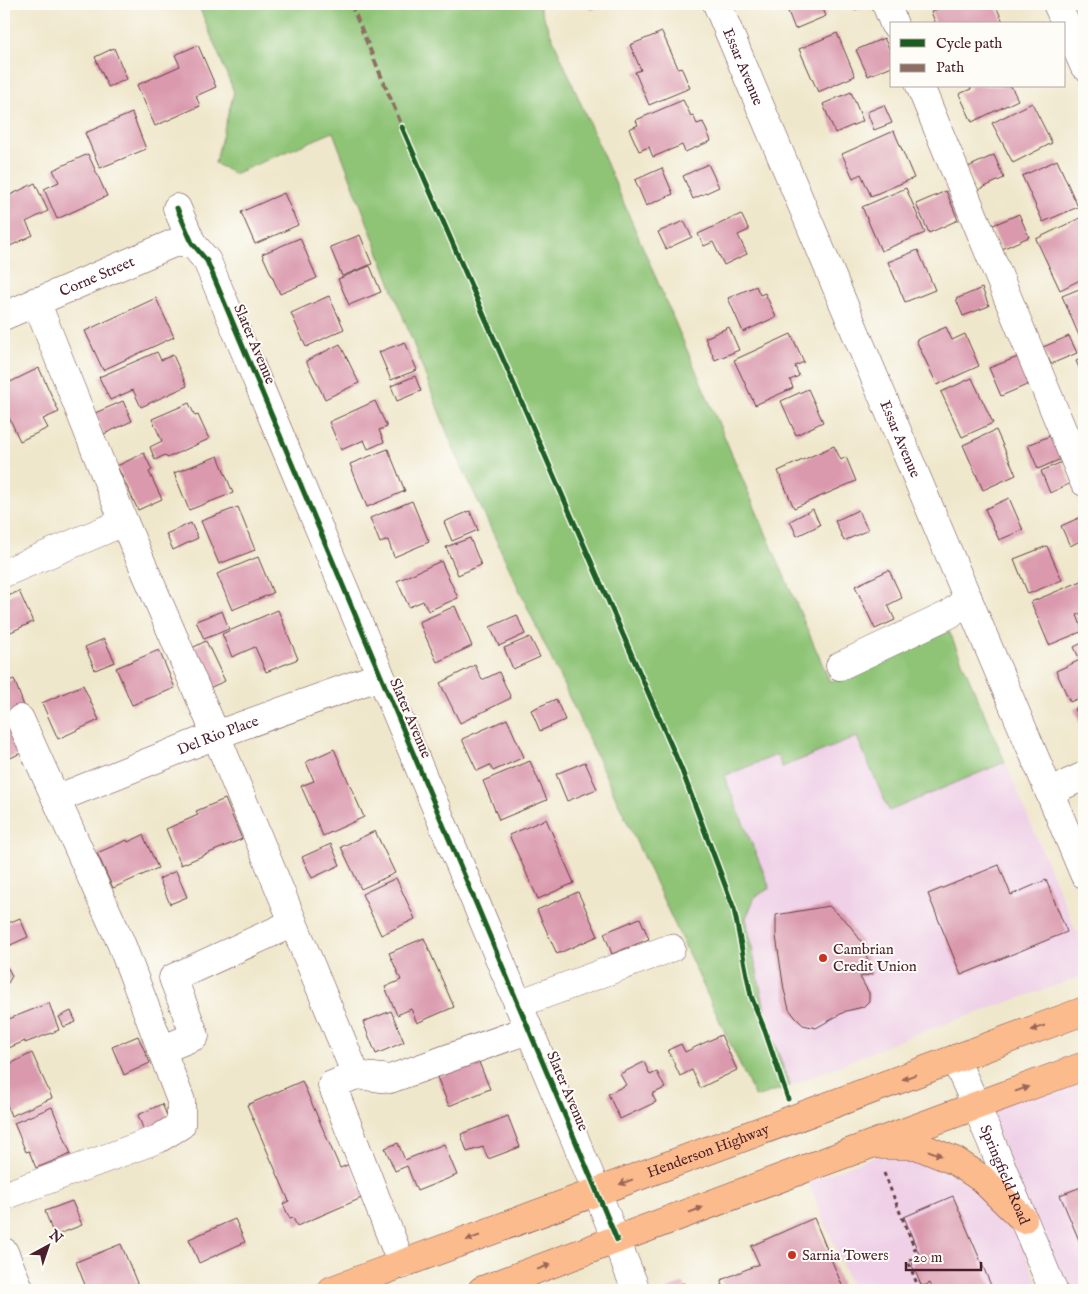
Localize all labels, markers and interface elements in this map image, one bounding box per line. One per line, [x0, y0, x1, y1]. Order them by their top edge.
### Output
legend [890, 22, 1066, 88]
street label: Essar Avenue [718, 25, 768, 108]
text: Cycle path [936, 34, 1002, 53]
text: Path [936, 58, 964, 77]
street label: Corne Street [57, 252, 137, 301]
street label: Slater Avenue [229, 301, 280, 387]
street label: Essar Avenue [875, 398, 925, 481]
street label: Slater Avenue [385, 675, 436, 761]
street label: Del Rio Place [174, 711, 261, 760]
place label: Cambrian Credit Union [833, 940, 917, 976]
marker: Cambrian Credit Union [817, 952, 829, 964]
one-way arrow [1031, 1025, 1046, 1032]
street label: Slater Avenue [542, 1048, 593, 1134]
one-way arrow [902, 1074, 917, 1081]
one-way arrow [1015, 1085, 1030, 1093]
street label: Henderson Highway [644, 1119, 772, 1182]
street label: Springfield Road [975, 1122, 1034, 1229]
one-way arrow [928, 1150, 943, 1157]
one-way arrow [618, 1179, 633, 1186]
one-way arrow [689, 1206, 704, 1213]
north arrow [22, 1222, 72, 1272]
text: N [45, 1225, 66, 1248]
one-way arrow [466, 1235, 481, 1242]
scale bar [906, 1239, 980, 1271]
place label: Sarnia Towers [802, 1246, 888, 1265]
text: 20 m [913, 1248, 943, 1267]
marker: Sarnia Towers [786, 1249, 798, 1261]
one-way arrow [537, 1263, 552, 1271]

